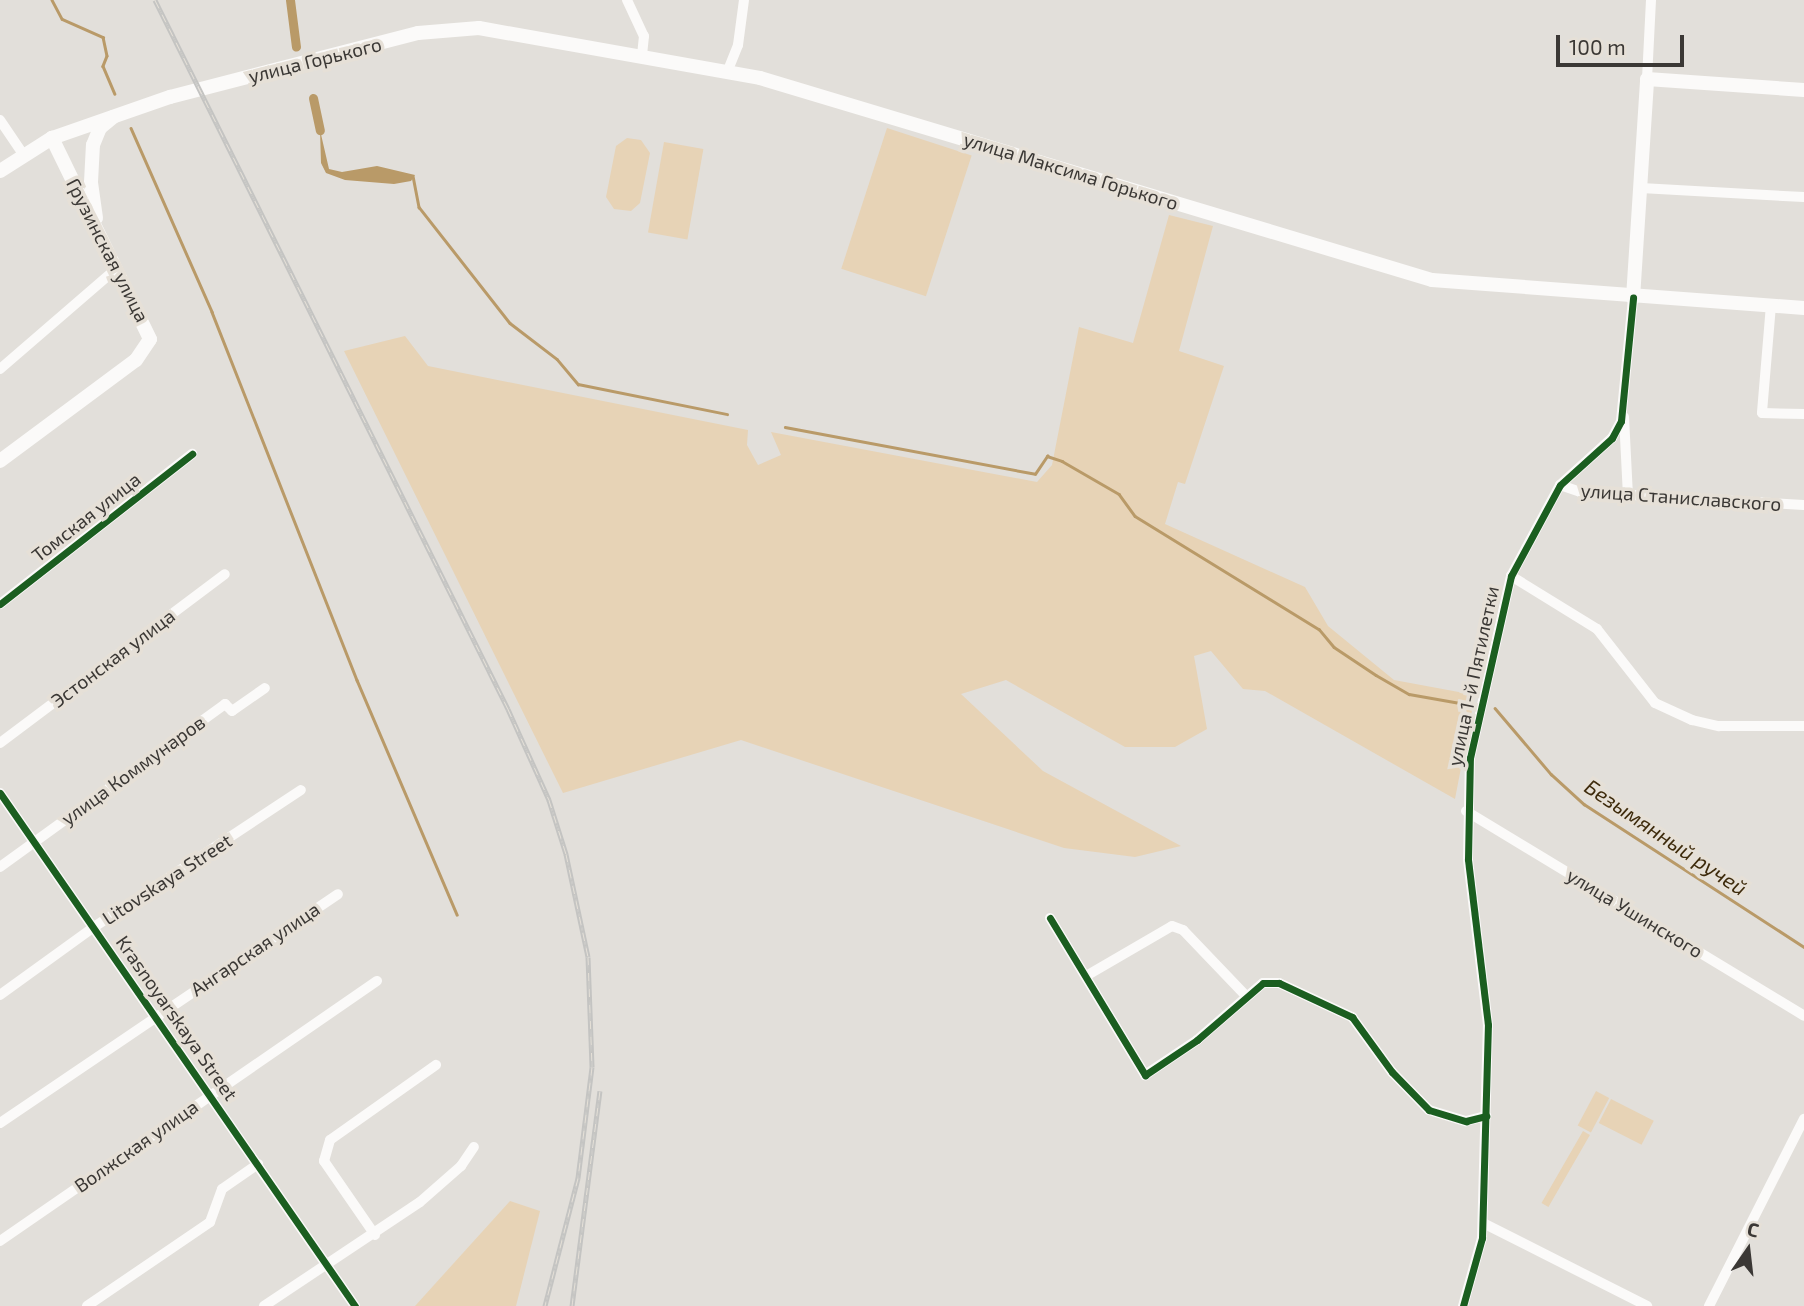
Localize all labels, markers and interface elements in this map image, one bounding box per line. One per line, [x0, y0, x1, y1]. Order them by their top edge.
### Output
scale bar [1559, 21, 1687, 65]
street label: улица Горького [246, 32, 384, 88]
text: 100 m [1569, 34, 1626, 59]
street label: улица Максима Горького [961, 127, 1181, 215]
street label: Грузинская улица [62, 174, 154, 326]
street label: Томская улица [27, 468, 145, 566]
street label: улица Станиславского [1580, 479, 1782, 515]
street label: улица 1-й Пятилетки [1443, 584, 1503, 768]
street label: Эстонская улица [47, 604, 179, 712]
street label: улица Коммунаров [57, 710, 209, 830]
water label: Безымянный ручей [1580, 773, 1752, 901]
street label: Litovskaya Street [98, 829, 236, 929]
street label: улица Ушинского [1563, 863, 1707, 963]
street label: Ангарская улица [186, 897, 324, 1001]
street label: Krasnoyarskaya Street [111, 931, 243, 1105]
street label: Волжская улица [70, 1095, 202, 1197]
north arrow [1713, 1215, 1783, 1285]
text: С [1745, 1217, 1761, 1242]

